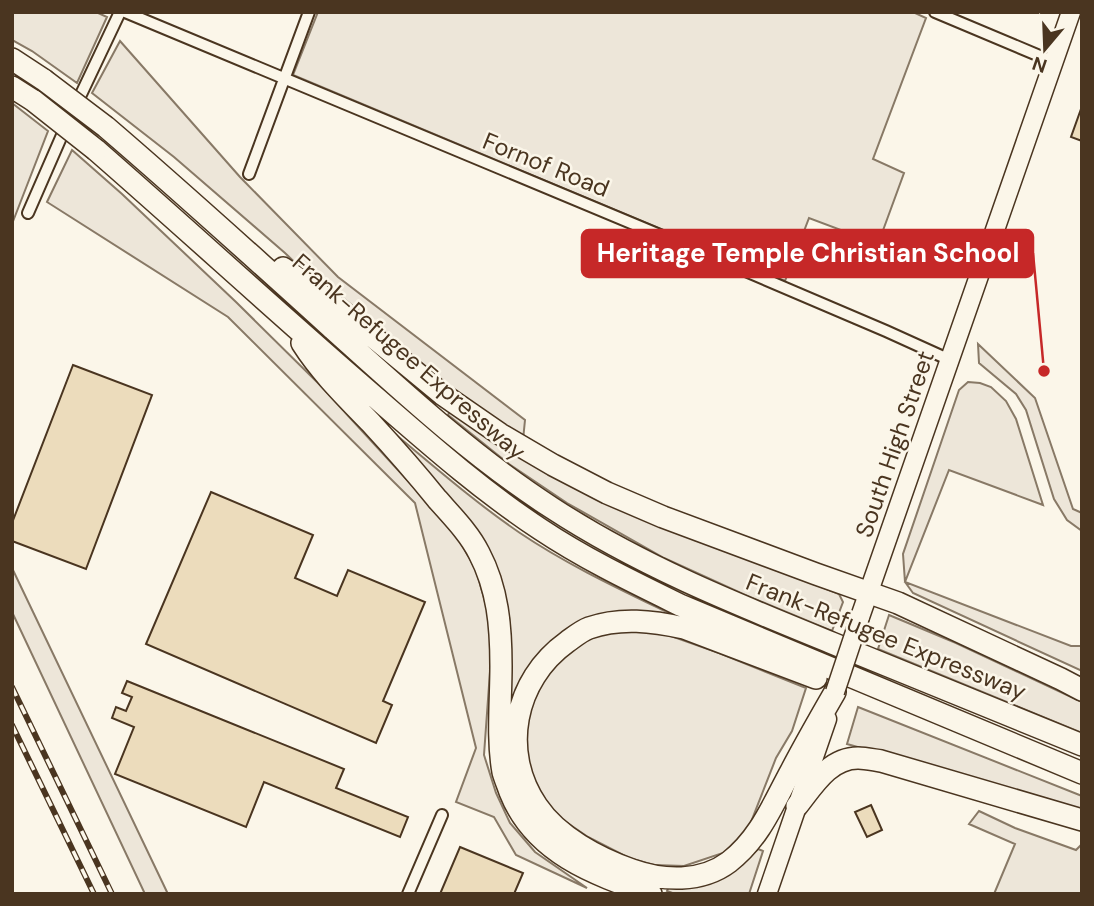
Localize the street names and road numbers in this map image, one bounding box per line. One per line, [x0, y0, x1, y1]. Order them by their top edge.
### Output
street label: Fornof Road [478, 125, 614, 204]
street label: Frank-Refugee Expressway [286, 247, 532, 467]
street label: South High Street [848, 347, 941, 541]
street label: Frank-Refugee Expressway [742, 566, 1031, 707]

